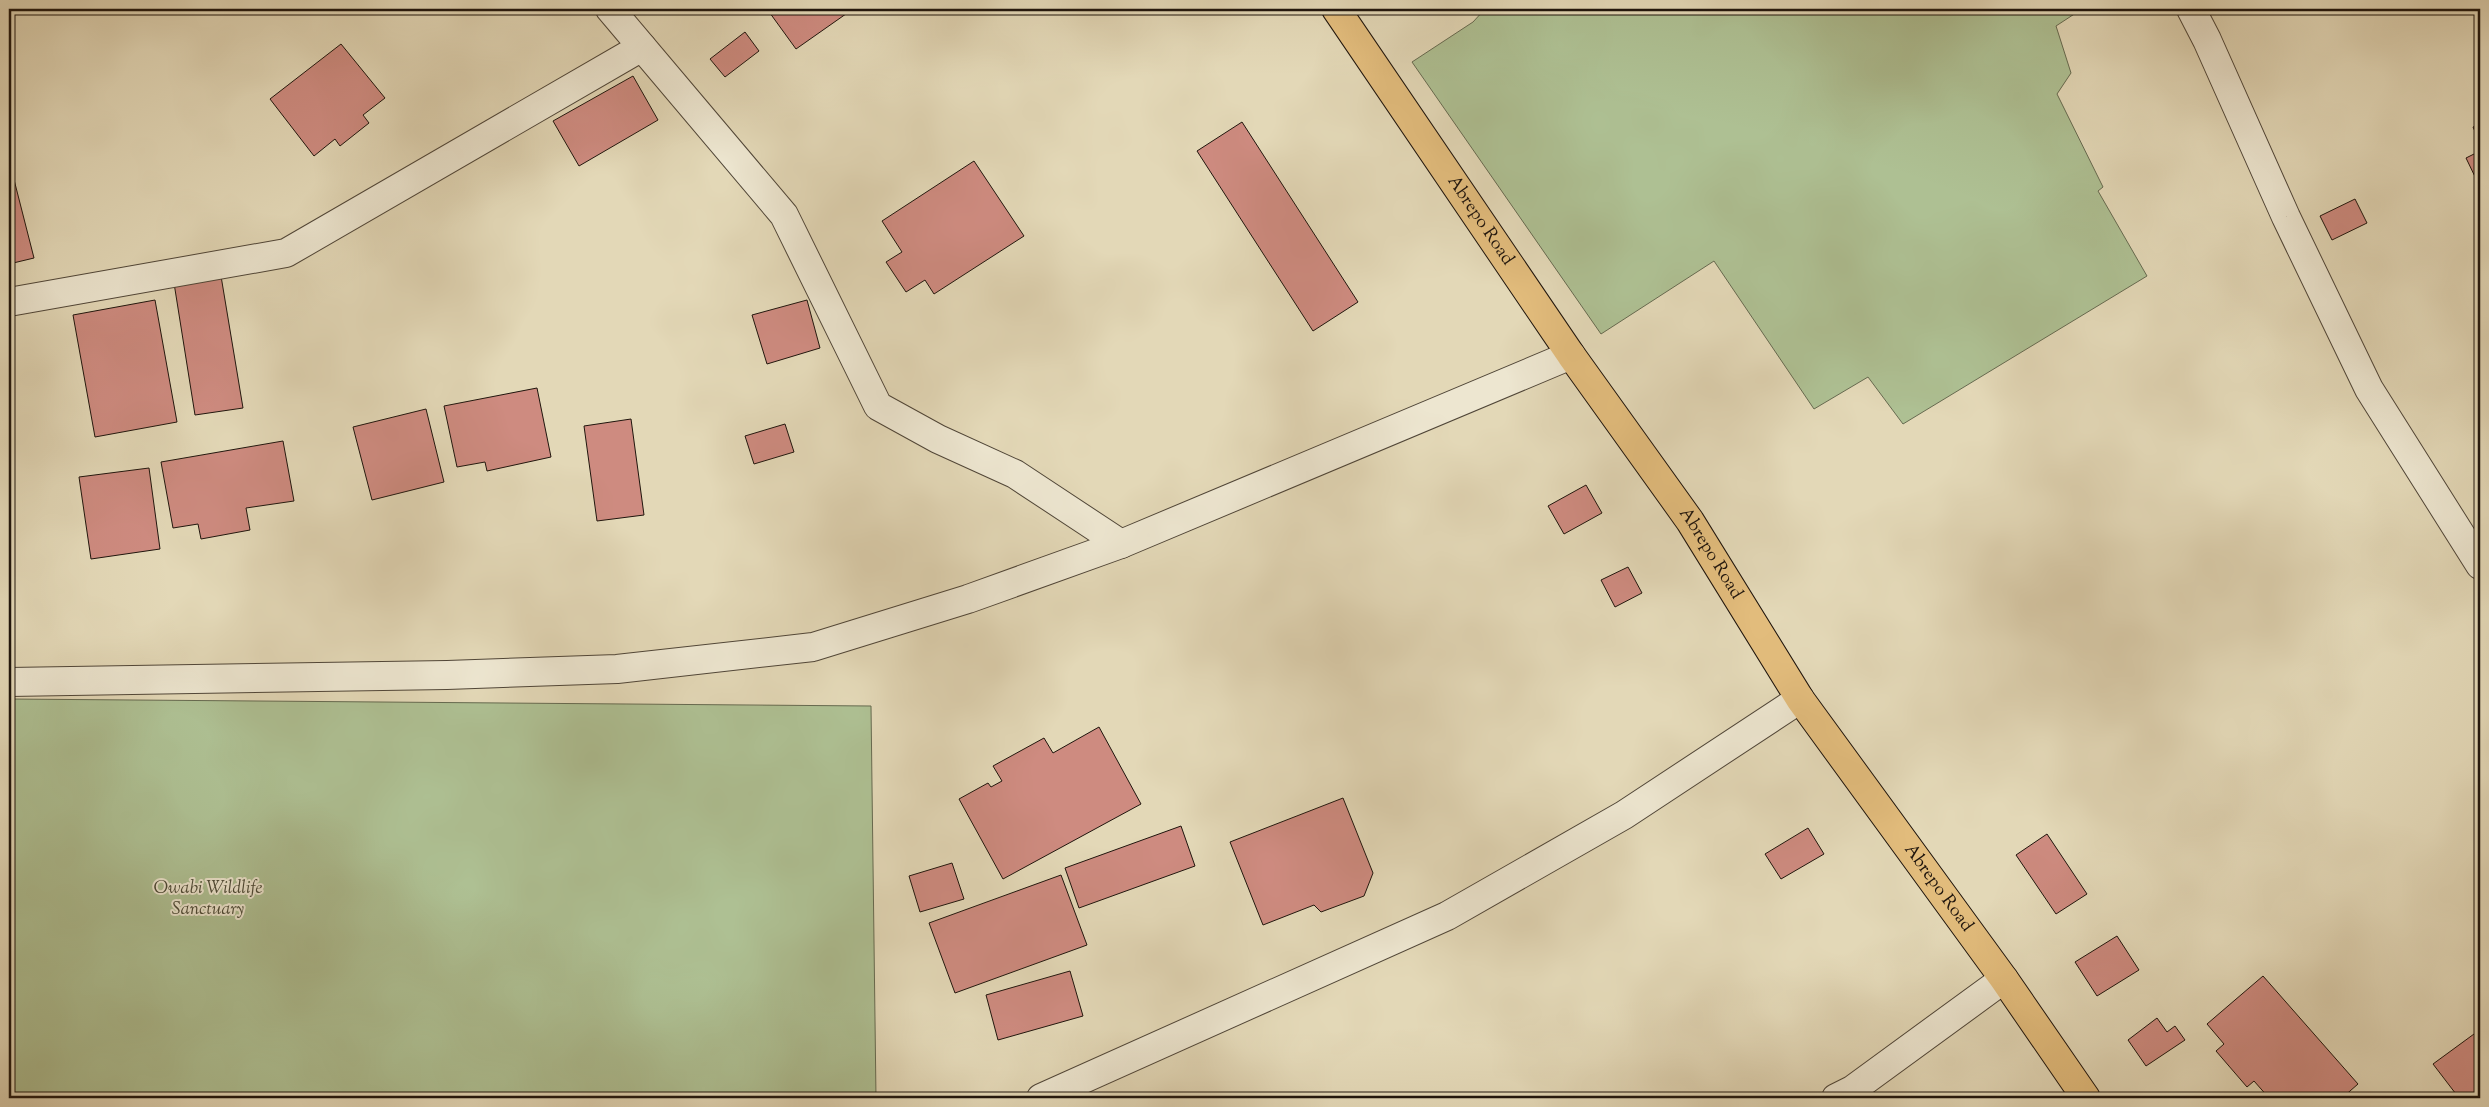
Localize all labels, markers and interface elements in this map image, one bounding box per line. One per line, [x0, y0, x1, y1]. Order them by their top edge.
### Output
street label: Abrepo Road [1440, 171, 1520, 271]
street label: Abrepo Road [1672, 503, 1748, 605]
street label: Abrepo Road [1897, 839, 1979, 938]
park label: Owabi Wildlife Sanctuary [154, 876, 262, 923]

